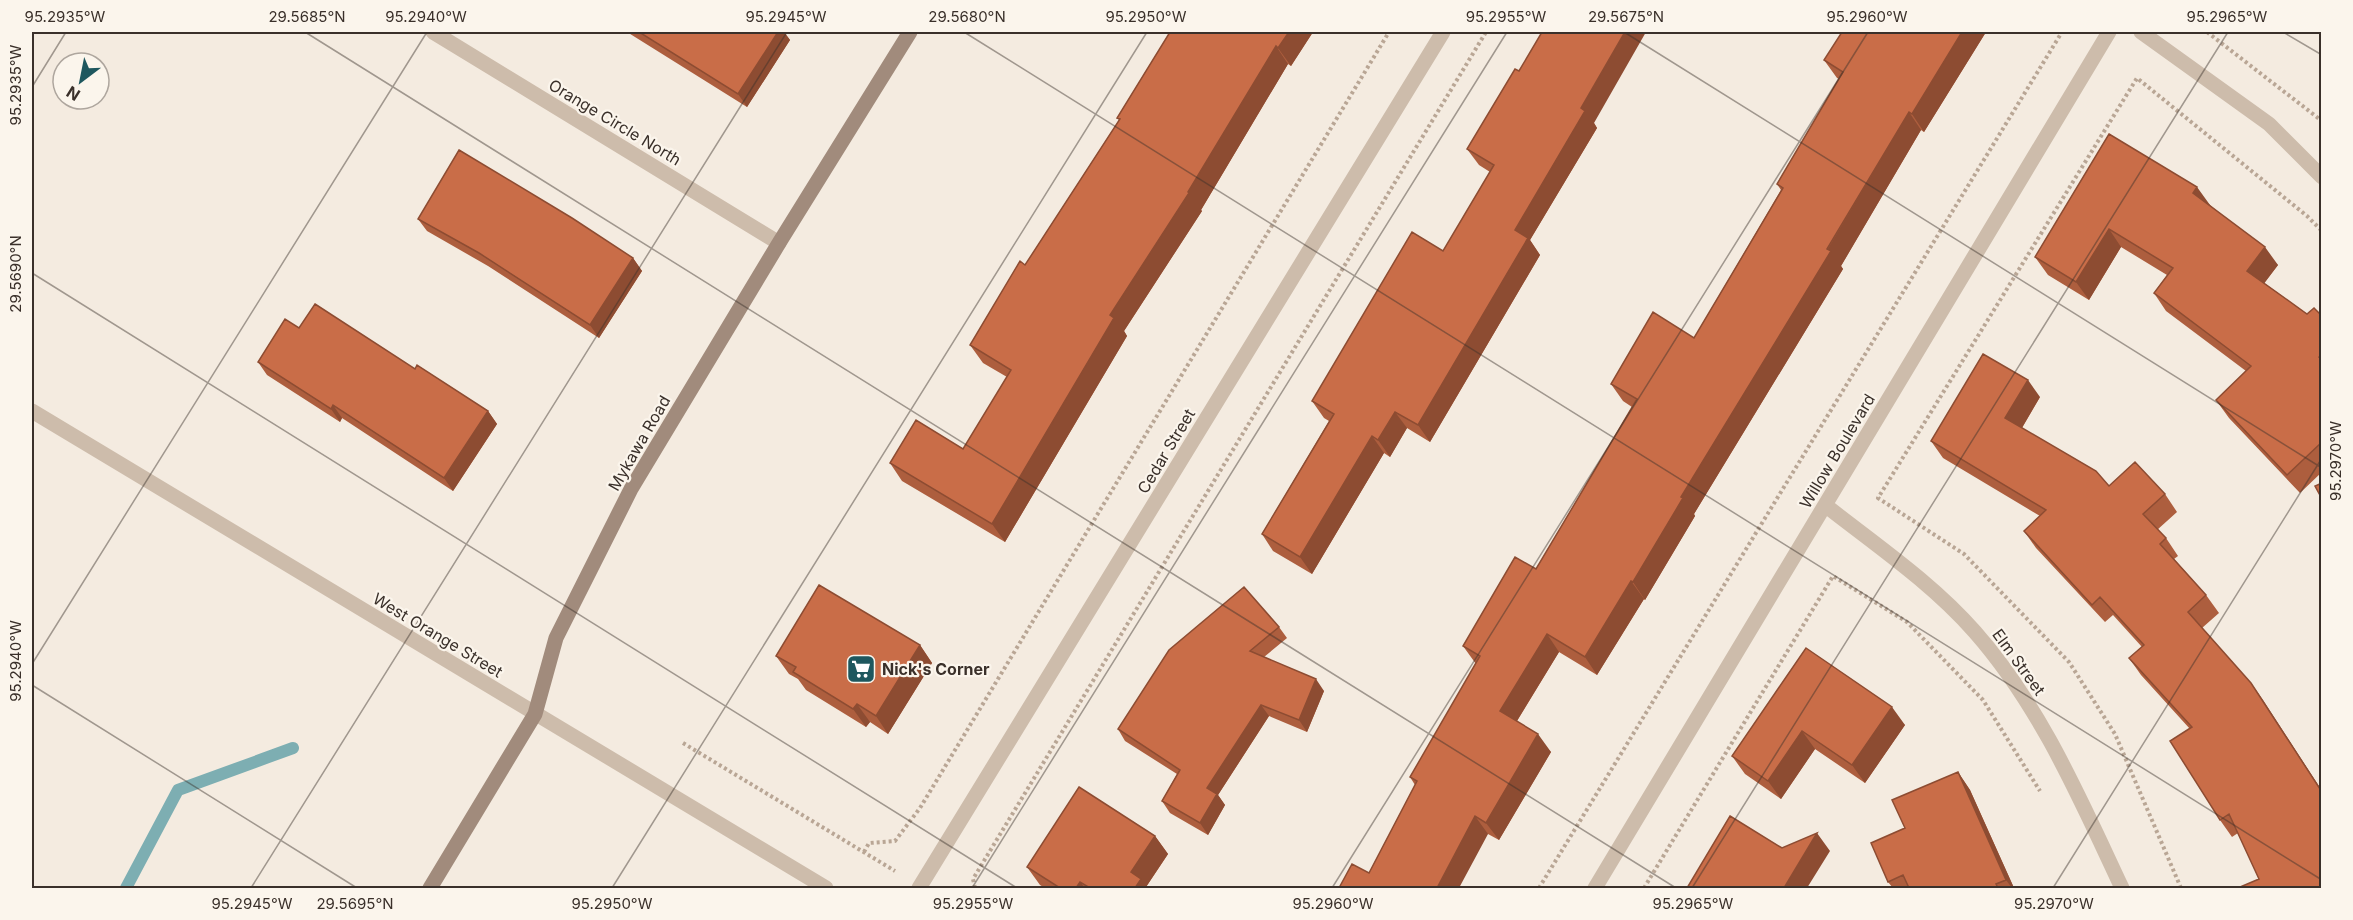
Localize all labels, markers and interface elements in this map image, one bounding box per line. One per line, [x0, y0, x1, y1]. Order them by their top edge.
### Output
text: 95.2935°W [25, 7, 106, 26]
text: 29.5685°N [268, 7, 346, 26]
text: 95.2940°W [385, 7, 467, 26]
text: 95.2945°W [745, 7, 827, 26]
text: 29.5680°N [928, 7, 1006, 26]
text: 95.2950°W [1106, 7, 1187, 26]
text: 95.2955°W [1466, 7, 1547, 26]
text: 29.5675°N [1588, 7, 1664, 26]
text: 95.2960°W [1826, 7, 1908, 26]
text: 95.2965°W [2187, 7, 2268, 26]
text: 95.2935°W [6, 44, 25, 125]
north arrow [51, 51, 111, 111]
street label: Orange Circle North [545, 75, 685, 169]
text: N [63, 82, 84, 105]
text: 29.5690°N [6, 235, 25, 313]
street label: Willow Boulevard [1795, 390, 1879, 512]
street label: Mykawa Road [604, 392, 674, 494]
street label: Cedar Street [1133, 405, 1199, 497]
text: 95.2970°W [2326, 421, 2345, 501]
street label: West Orange Street [369, 588, 507, 682]
text: 95.2940°W [6, 620, 25, 702]
street label: Elm Street [1988, 625, 2050, 699]
supermarket icon: Nick's Corner [845, 653, 877, 685]
place label: Nick's Corner [882, 659, 990, 679]
text: 95.2945°W [211, 894, 293, 913]
text: 29.5695°N [316, 894, 394, 913]
text: 95.2950°W [572, 894, 653, 913]
text: 95.2955°W [933, 894, 1014, 913]
text: 95.2960°W [1292, 894, 1374, 913]
text: 95.2965°W [1653, 894, 1734, 913]
text: 95.2970°W [2014, 894, 2094, 913]

